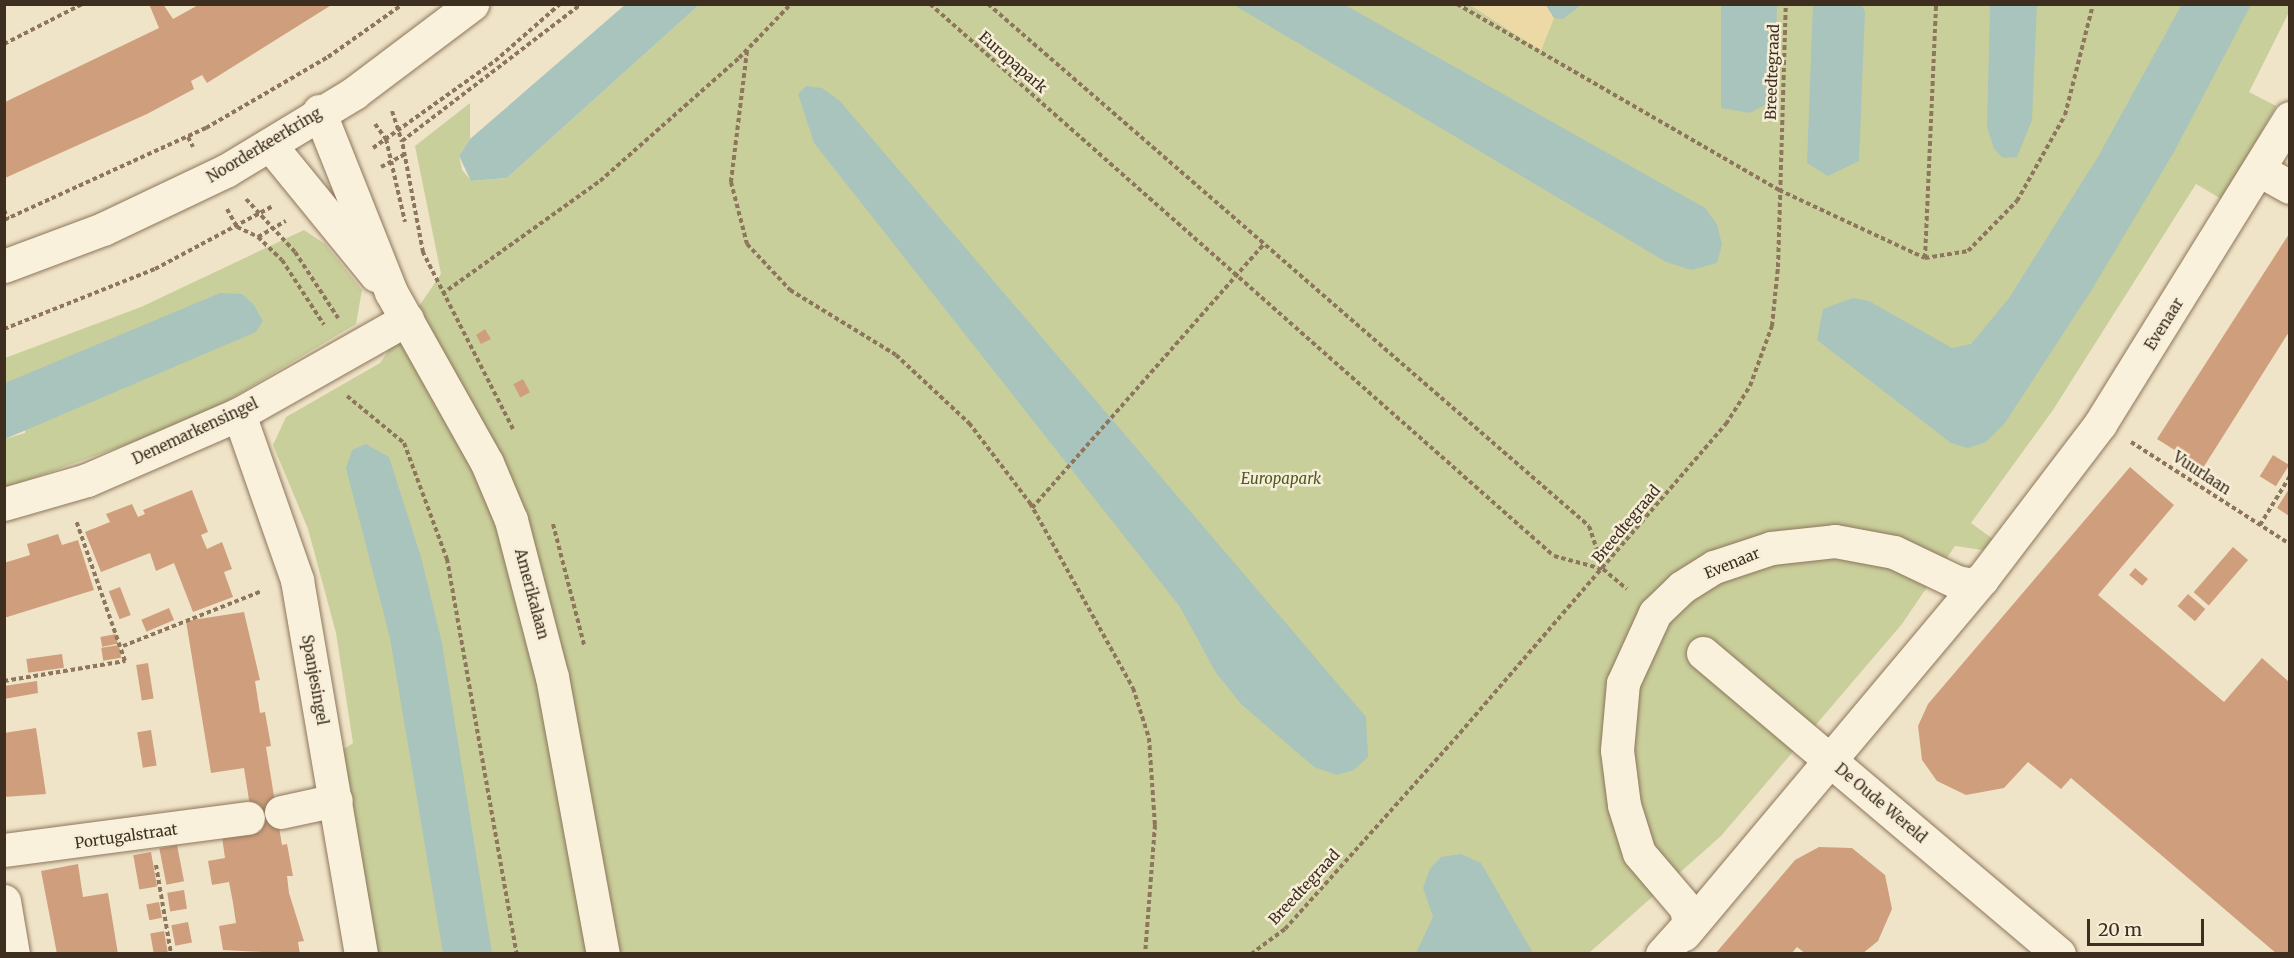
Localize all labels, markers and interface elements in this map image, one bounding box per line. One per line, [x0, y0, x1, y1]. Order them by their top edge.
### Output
street label: Breedtegraad [1761, 24, 1783, 120]
street label: Europapark [975, 28, 1051, 96]
street label: Noorderkeerkring [203, 104, 325, 186]
street label: Evenaar [2141, 295, 2187, 353]
street label: Denemarkensingel [129, 394, 261, 468]
street label: Vuurlaan [2170, 448, 2234, 498]
park label: Europapark [1241, 470, 1321, 488]
street label: Breedtegraad [1588, 481, 1664, 567]
street label: Evenaar [1702, 544, 1762, 582]
street label: Amerikalaan [511, 547, 553, 641]
street label: Spanjesingel [298, 633, 332, 727]
street label: De Oude Wereld [1832, 760, 1930, 846]
street label: Portugalstraat [73, 820, 179, 852]
street label: Breedtegraad [1265, 846, 1343, 928]
scale bar [2090, 907, 2207, 945]
text: 20 m [2098, 918, 2142, 941]

